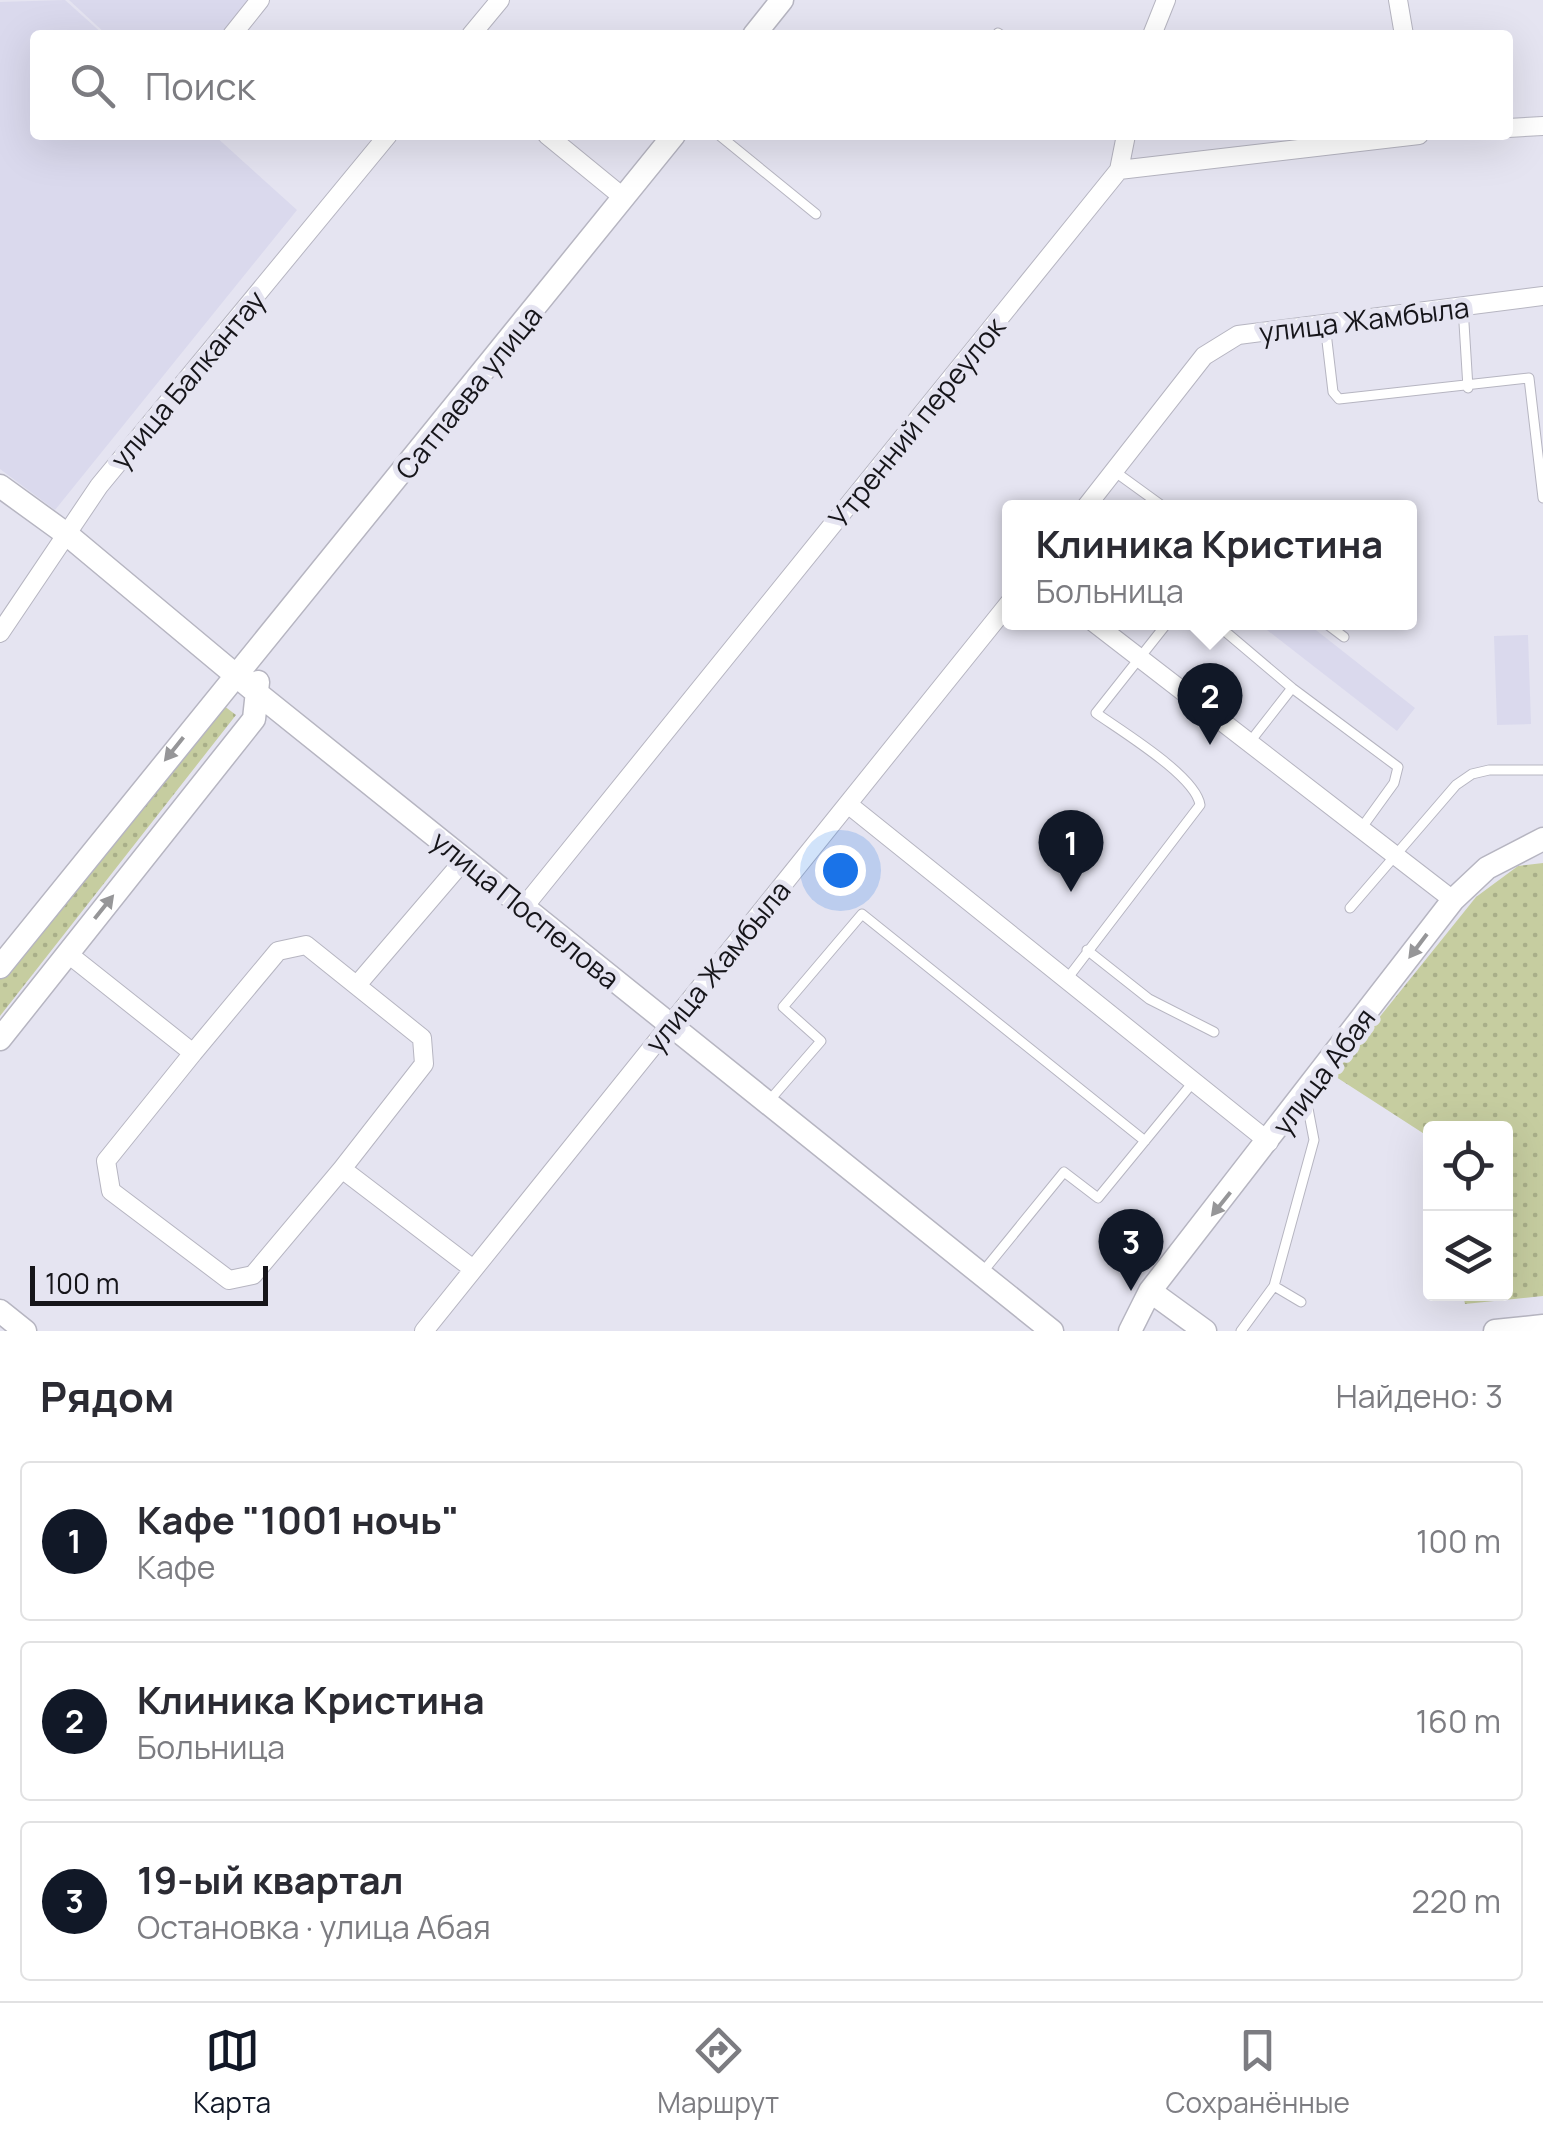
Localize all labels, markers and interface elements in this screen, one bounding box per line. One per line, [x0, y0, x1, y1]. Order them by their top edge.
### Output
search box [30, 30, 1513, 140]
icon: search [65, 58, 120, 113]
text: Поиск [145, 59, 255, 111]
street label: улица Балкантау [101, 281, 273, 476]
street label: улица Жамбыла [1257, 287, 1471, 351]
street label: Сатпаева улица [386, 297, 550, 487]
street label: Утренний переулок [819, 308, 1014, 535]
popup [1002, 500, 1417, 630]
text: Клиника Кристина [1036, 517, 1383, 569]
text: Больница [1036, 569, 1184, 613]
pin: 2 [1178, 662, 1242, 745]
one-way arrow [164, 737, 185, 762]
pin: 1 [1038, 810, 1104, 892]
street label: улица Поспелова [424, 821, 628, 997]
your location [815, 845, 866, 896]
street label: улица Жамбыла [636, 872, 798, 1060]
one-way arrow [93, 895, 114, 920]
one-way arrow [1409, 933, 1429, 959]
street label: улица Абая [1263, 1000, 1383, 1142]
map controls [1423, 1121, 1513, 1301]
button: locate [1423, 1121, 1513, 1211]
one-way arrow [1211, 1192, 1232, 1217]
pin: 3 [1098, 1208, 1164, 1291]
button: layers [1423, 1211, 1513, 1301]
scale bar [30, 1261, 268, 1306]
text: 100 m [45, 1264, 119, 1302]
text: Рядом [40, 1367, 174, 1425]
text: Найдено: 3 [1336, 1374, 1503, 1418]
text: Кафе "1001 ночь" [137, 1493, 460, 1545]
text: 1 [67, 1519, 82, 1563]
text: 100 m [1416, 1519, 1501, 1563]
text: Кафе [137, 1545, 216, 1589]
text: Клиника Кристина [137, 1673, 485, 1725]
text: 2 [65, 1699, 84, 1743]
text: 160 m [1416, 1699, 1501, 1743]
text: Больница [137, 1725, 285, 1769]
text: 19-ый квартал [137, 1853, 404, 1905]
text: 3 [65, 1879, 84, 1923]
text: 220 m [1411, 1879, 1501, 1923]
text: Остановка · улица Абая [137, 1905, 491, 1949]
tab: Карта [193, 2023, 271, 2121]
tab: Маршрут [657, 2023, 779, 2121]
tab: Сохранённые [1166, 2023, 1350, 2121]

